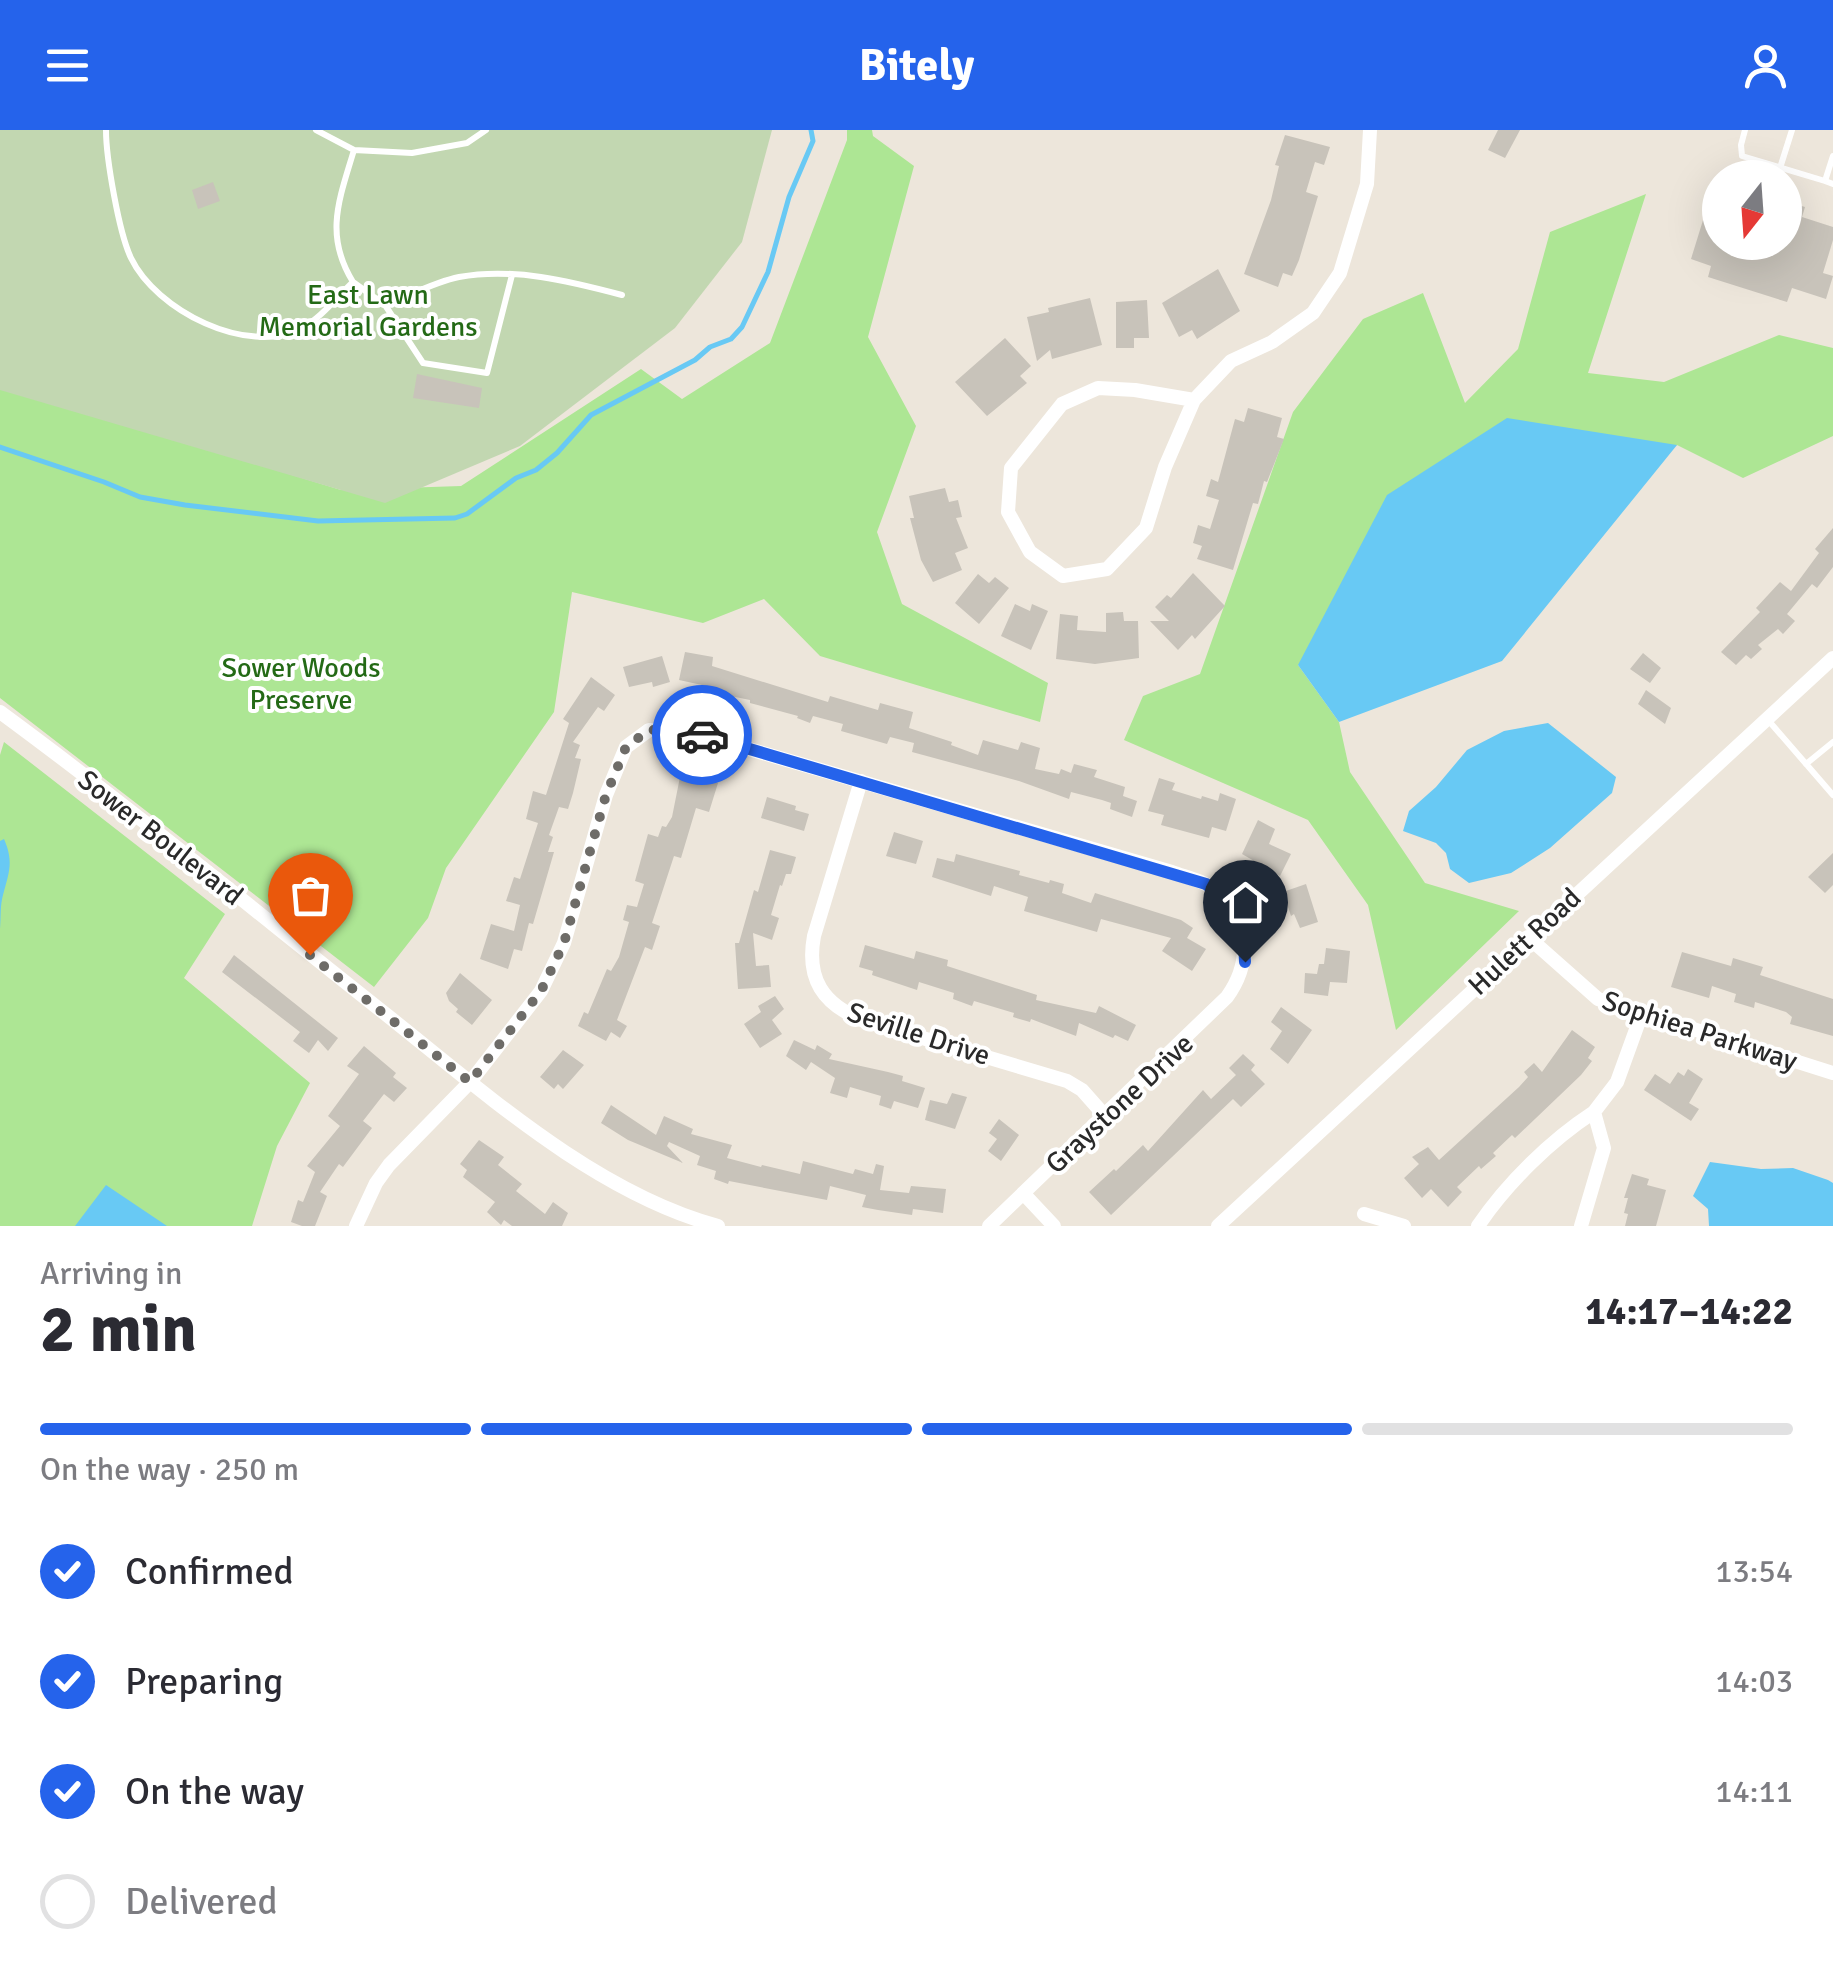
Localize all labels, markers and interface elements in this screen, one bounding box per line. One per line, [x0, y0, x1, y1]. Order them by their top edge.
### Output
icon: menu [40, 38, 95, 93]
text: Bitely [859, 38, 974, 93]
icon: person [1738, 38, 1793, 93]
north arrow [1702, 160, 1802, 260]
map controls [1702, 160, 1802, 260]
park label: East Lawn Memorial Gardens [258, 278, 478, 344]
park label: Sower Woods Preserve [221, 651, 381, 717]
courier [652, 685, 752, 785]
icon: car [675, 708, 730, 763]
street label: Sower Boulevard [71, 763, 250, 913]
pin [268, 853, 353, 956]
pin [1203, 860, 1288, 963]
icon: bag [283, 868, 338, 923]
icon: home [1218, 875, 1273, 930]
street label: Hulett Road [1461, 881, 1588, 1003]
street label: Sophiea Parkway [1598, 983, 1801, 1078]
street label: Seville Drive [843, 995, 994, 1073]
street label: Graystone Drive [1039, 1027, 1201, 1181]
text: Arriving in [40, 1254, 182, 1293]
text: 14:17–14:22 [1585, 1288, 1793, 1335]
text: 2 min [40, 1290, 197, 1370]
text: On the way · 250 m [40, 1450, 299, 1489]
icon: check [40, 1544, 95, 1599]
text: Confirmed [125, 1548, 294, 1595]
text: 13:54 [1715, 1552, 1793, 1591]
icon: check [40, 1654, 95, 1709]
text: Preparing [125, 1658, 283, 1705]
text: 14:03 [1715, 1662, 1793, 1701]
icon: check [40, 1764, 95, 1819]
text: On the way [125, 1768, 304, 1815]
text: 14:11 [1715, 1772, 1793, 1811]
text: Delivered [125, 1878, 278, 1925]

